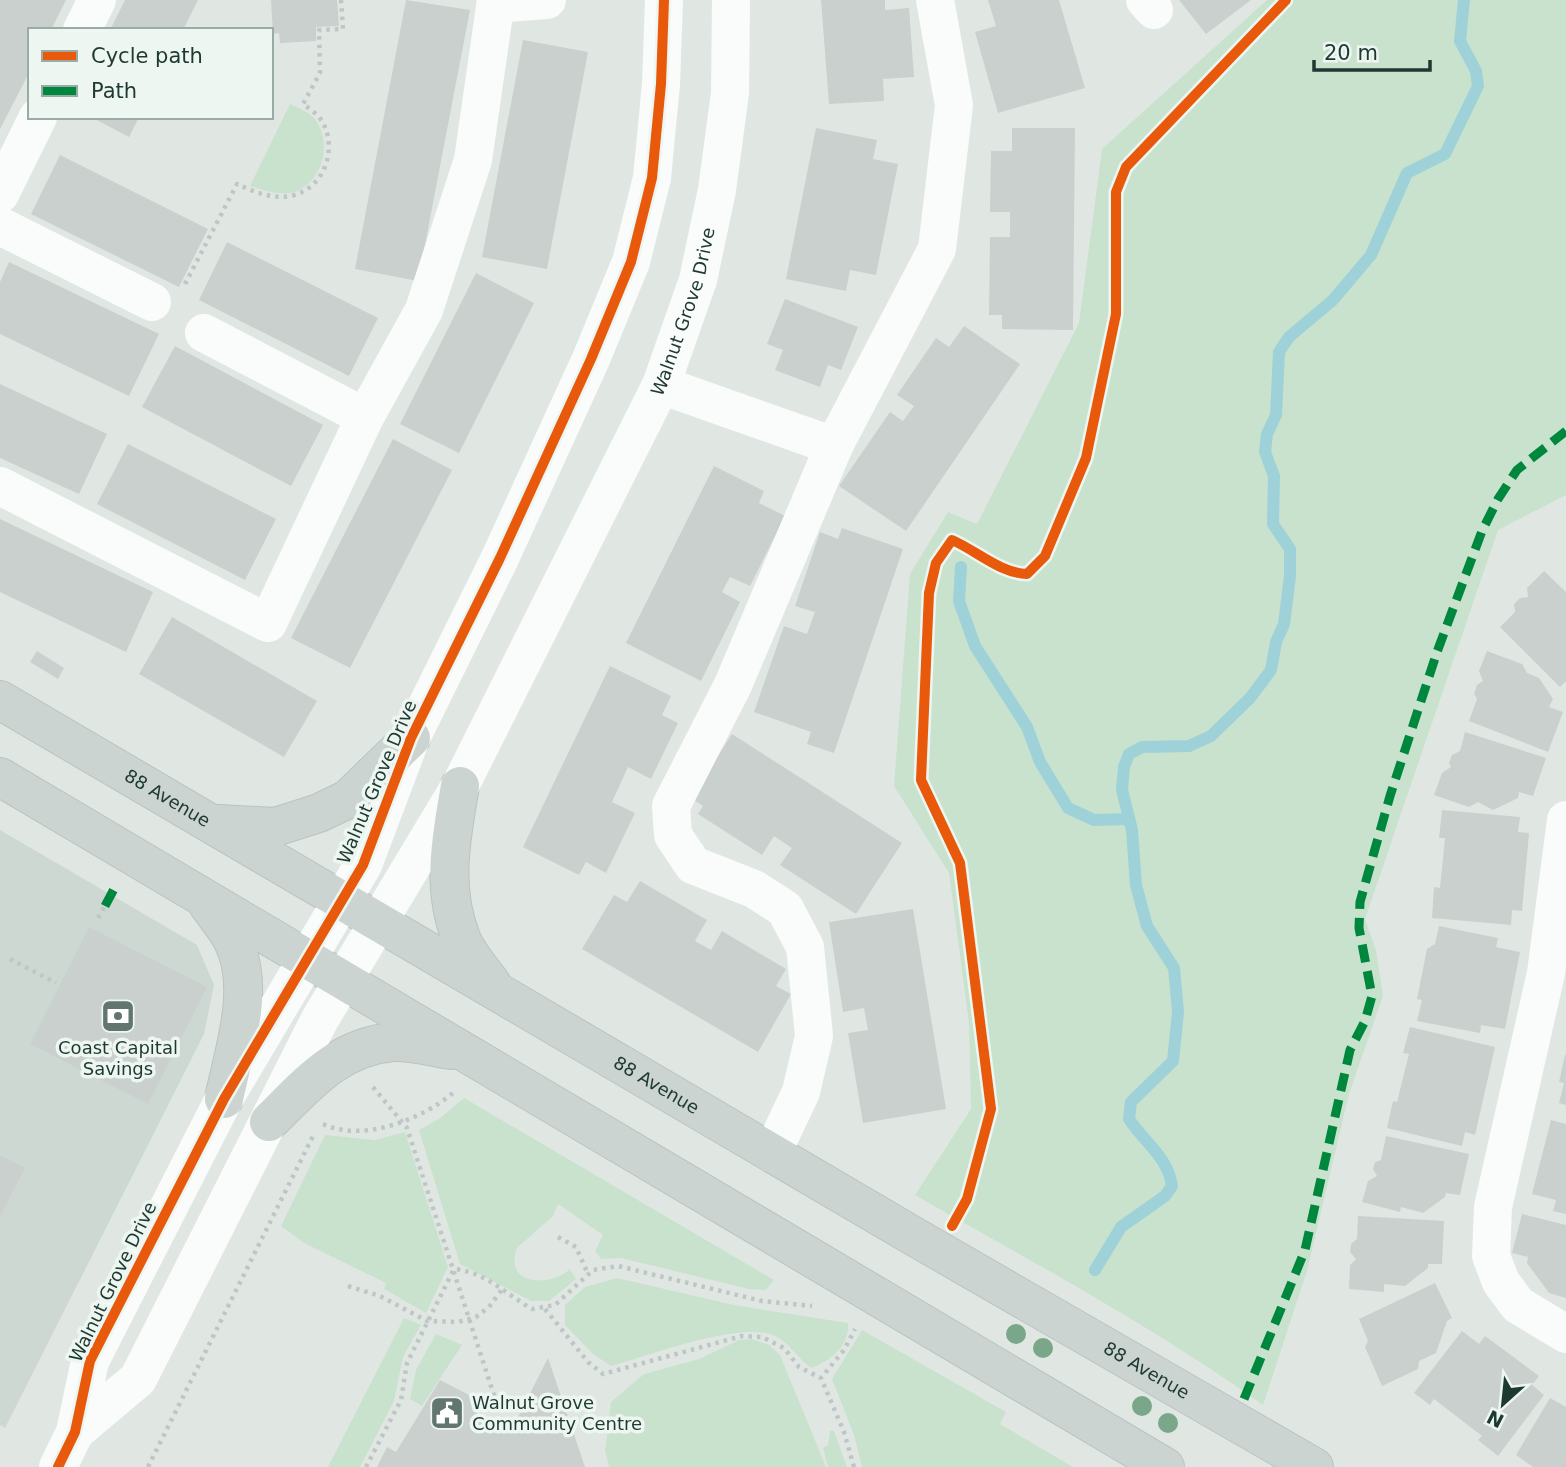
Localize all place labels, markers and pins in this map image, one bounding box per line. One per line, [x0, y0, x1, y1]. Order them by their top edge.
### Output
bank icon: Coast Capital Savings [99, 997, 137, 1035]
place label: Coast Capital Savings [58, 1037, 178, 1079]
place label: Walnut Grove Community Centre [472, 1392, 642, 1434]
public building icon: Walnut Grove Community Centre [428, 1394, 466, 1432]

